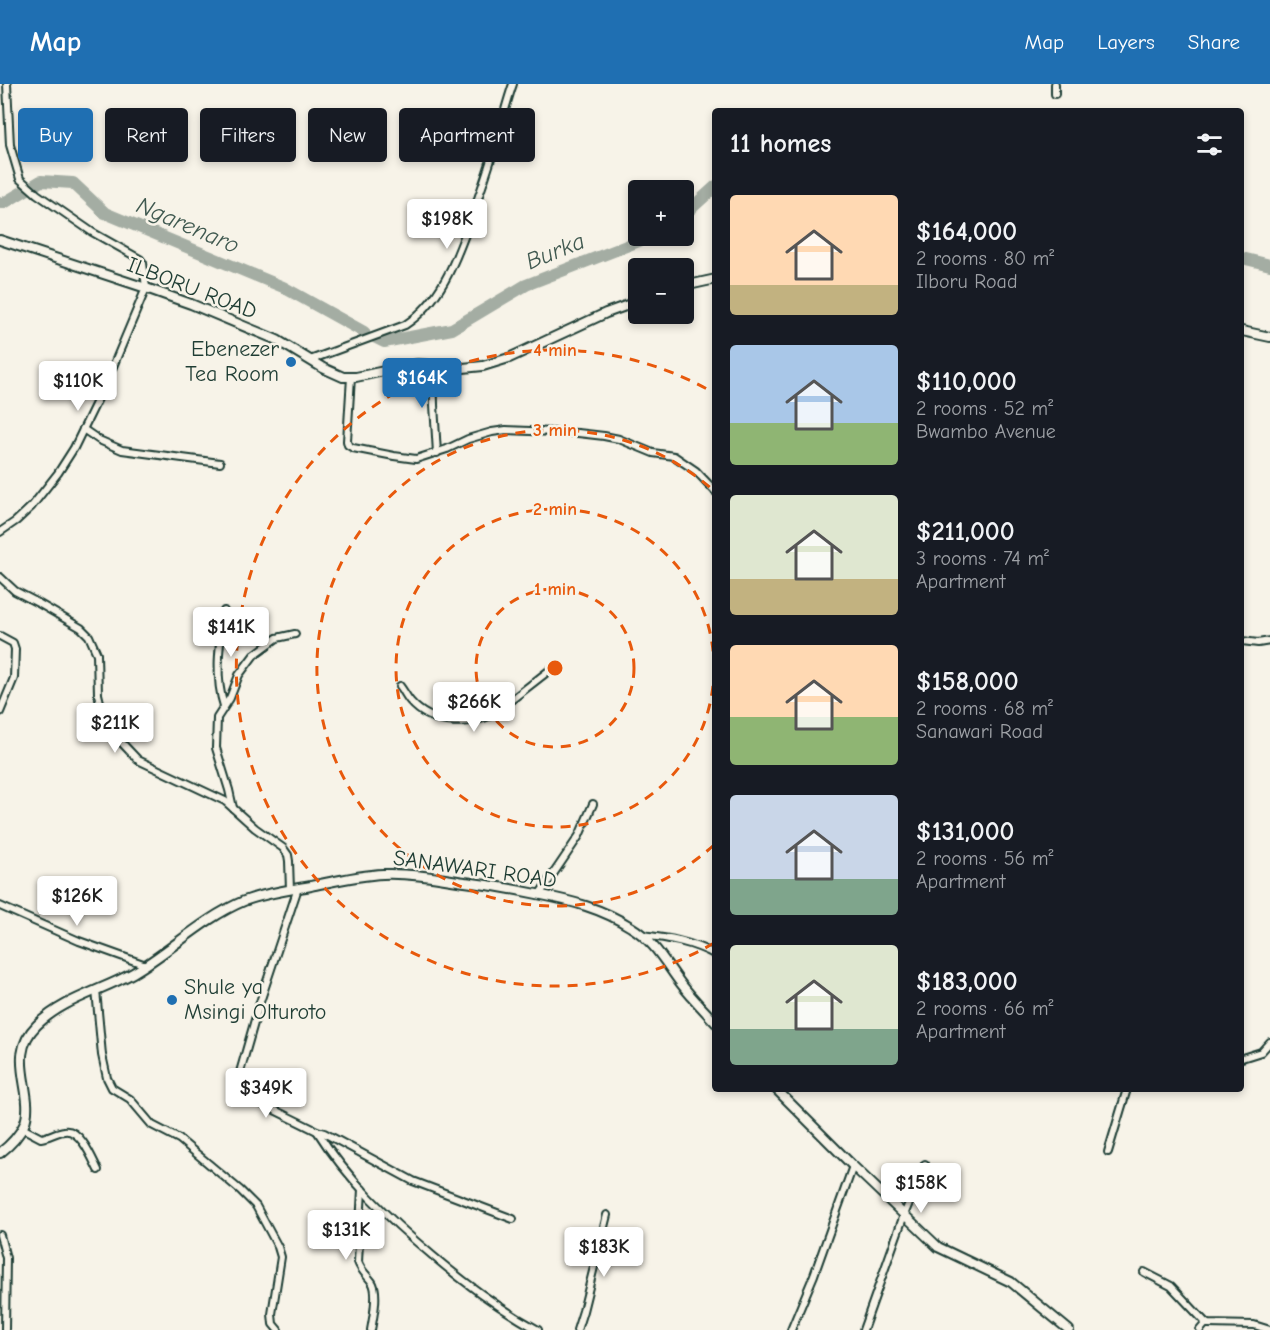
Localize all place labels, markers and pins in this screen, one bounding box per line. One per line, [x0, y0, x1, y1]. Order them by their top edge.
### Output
pin: $198K [405, 199, 489, 250]
place label: Ebenezer Tea Room [185, 336, 279, 387]
marker: Ebenezer Tea Room [284, 355, 298, 369]
pin: $164K [380, 358, 464, 409]
pin: $110K [36, 361, 120, 412]
pin: $141K [189, 607, 273, 658]
centre of rings [545, 658, 565, 678]
pin: $266K [432, 682, 516, 733]
pin: $211K [73, 703, 157, 754]
pin: $126K [35, 876, 119, 927]
place label: Shule ya Msingi Olturoto [184, 974, 326, 1025]
marker: Shule ya Msingi Olturoto [165, 993, 179, 1007]
pin: $349K [224, 1068, 308, 1119]
pin: $158K [879, 1163, 963, 1214]
pin: $131K [304, 1210, 388, 1261]
pin: $183K [562, 1227, 646, 1278]

